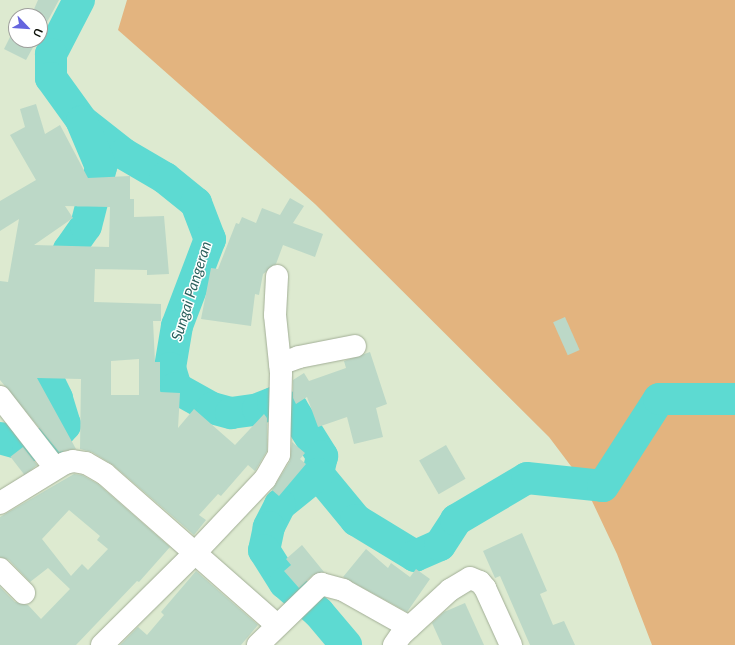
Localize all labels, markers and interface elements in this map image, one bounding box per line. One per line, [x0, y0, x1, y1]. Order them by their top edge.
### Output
north arrow [8, 8, 48, 48]
text: U [31, 26, 46, 39]
water label: Sungai Pangeran [167, 239, 215, 343]

